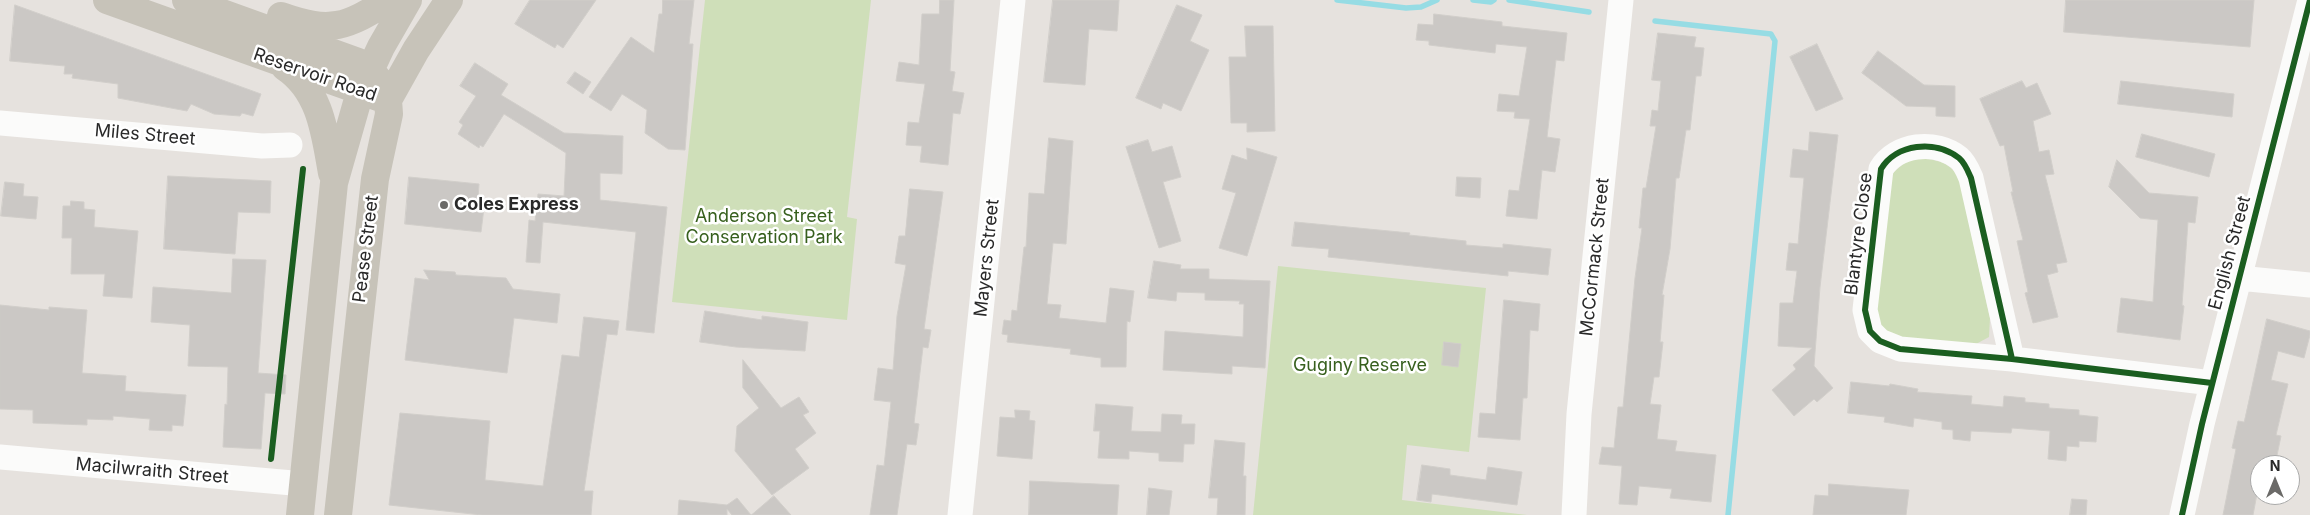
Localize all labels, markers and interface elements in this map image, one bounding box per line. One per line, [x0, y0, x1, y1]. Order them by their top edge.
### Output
street label: Reservoir Road [250, 44, 380, 106]
street label: Miles Street [94, 120, 196, 150]
street label: Blantyre Close [1841, 171, 1877, 297]
street label: McCormack Street [1576, 177, 1614, 337]
street label: Pease Street [349, 194, 383, 304]
place label: Coles Express [454, 194, 579, 216]
street label: English Street [2204, 194, 2256, 312]
street label: Mayers Street [970, 198, 1004, 318]
marker: Coles Express [438, 199, 450, 211]
park label: Anderson Street Conservation Park [685, 206, 843, 248]
park label: Guginy Reserve [1293, 355, 1427, 377]
street label: Macilwraith Street [74, 454, 230, 488]
north arrow [2250, 455, 2300, 505]
text: N [2270, 457, 2280, 474]

